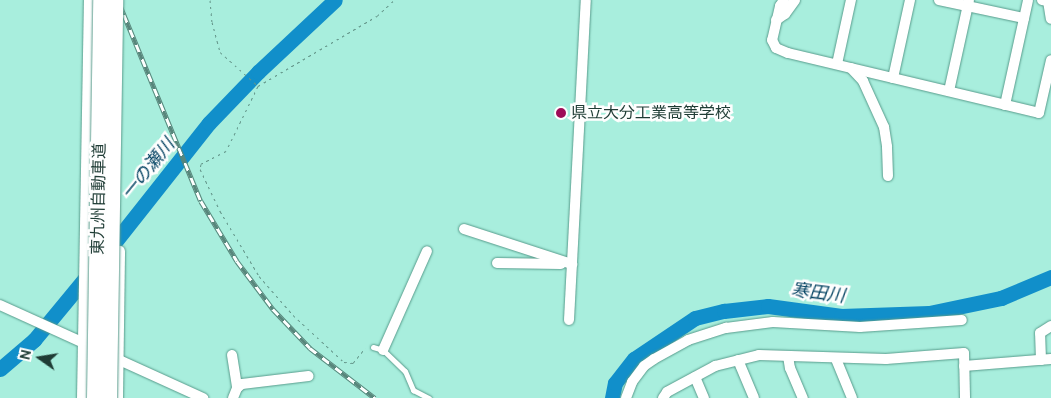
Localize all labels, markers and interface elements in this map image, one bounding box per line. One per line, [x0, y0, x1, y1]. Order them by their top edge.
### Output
place label: 県立大分工業高等学校 [571, 103, 731, 123]
marker: 県立大分工業高等学校 [555, 107, 567, 119]
water label: 一の瀬川 [117, 134, 179, 204]
street label: 東九州自動車道 [88, 143, 110, 255]
water label: 寒田川 [790, 279, 846, 307]
north arrow [15, 333, 65, 383]
text: N [16, 348, 35, 361]

